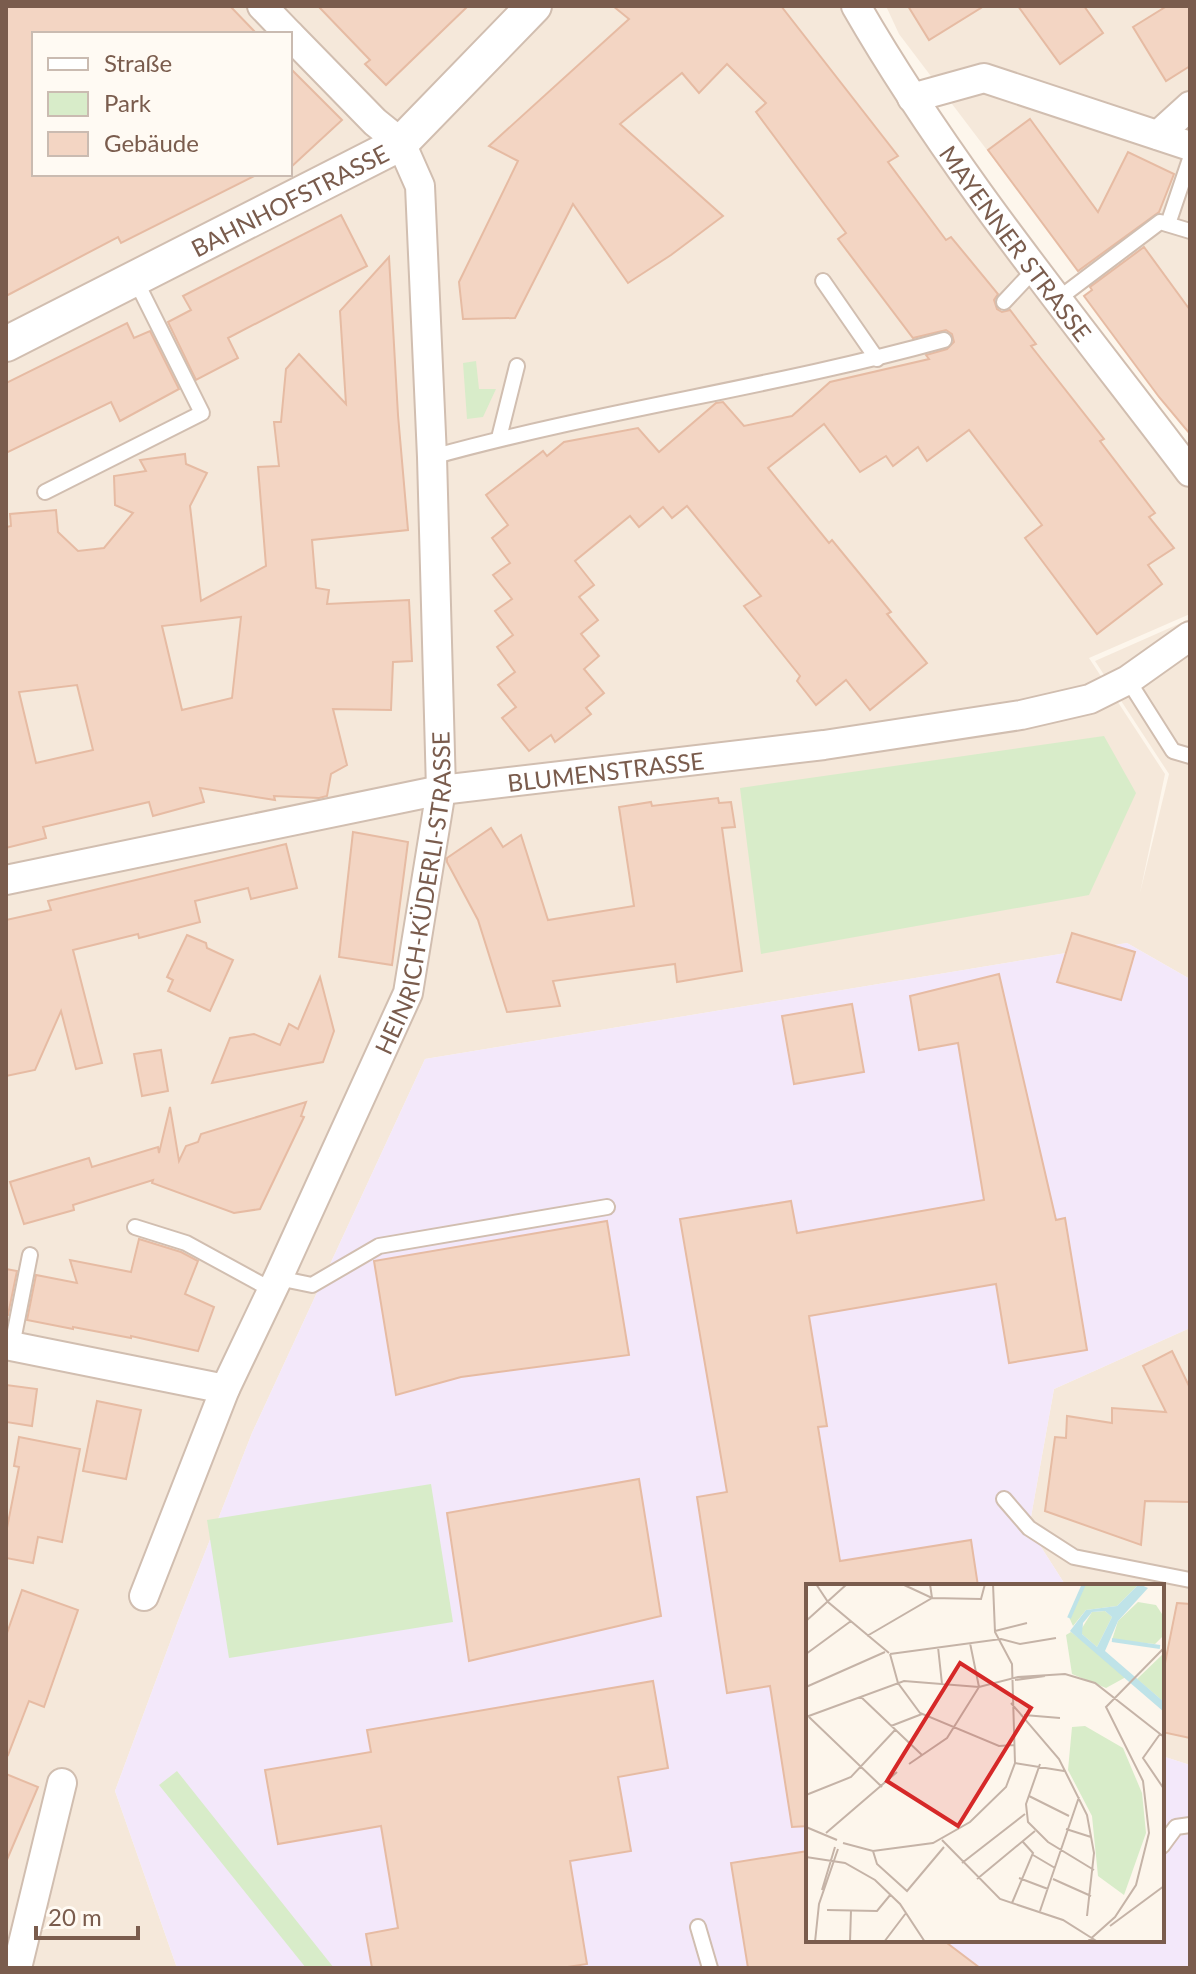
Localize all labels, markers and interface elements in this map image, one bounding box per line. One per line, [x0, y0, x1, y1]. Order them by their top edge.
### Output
legend [32, 32, 292, 176]
text: Straße [104, 48, 172, 77]
text: Park [104, 88, 152, 117]
text: Gebäude [104, 128, 199, 157]
street label: BAHNHOFSTRASSE [186, 138, 393, 262]
street label: MAYENNER STRASSE [934, 139, 1098, 346]
street label: HEINRICH-KÜDERLI-STRASSE [368, 731, 456, 1058]
street label: BLUMENSTRASSE [506, 745, 706, 797]
inset map [806, 1584, 1164, 1942]
scale bar [36, 1890, 138, 1940]
text: 20 m [48, 1902, 102, 1931]

